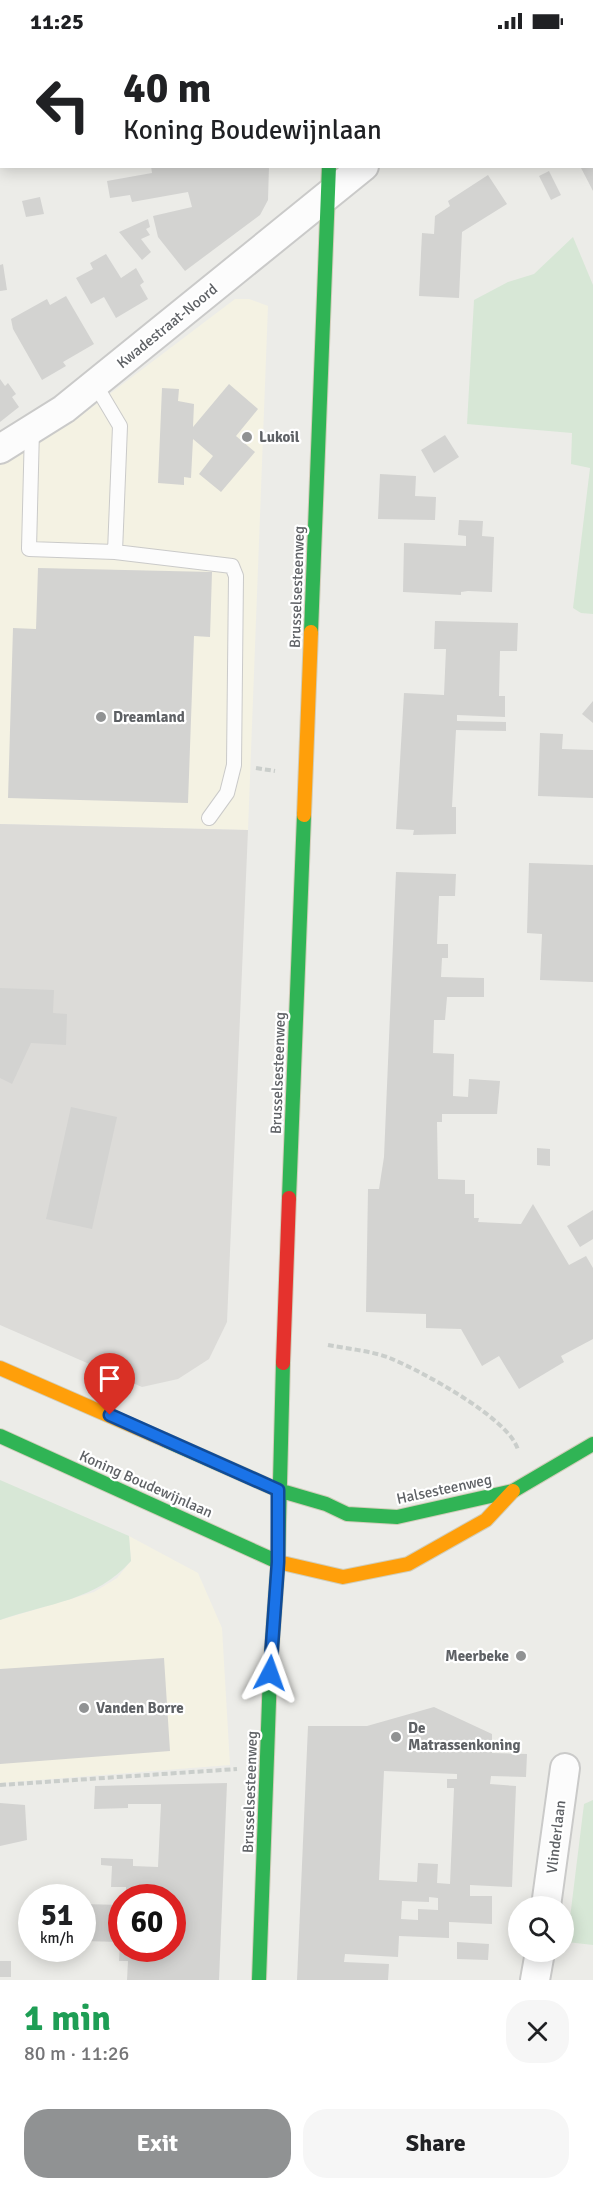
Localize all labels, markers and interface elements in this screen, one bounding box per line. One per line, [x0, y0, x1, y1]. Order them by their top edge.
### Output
text: 11:25 [30, 8, 84, 35]
text: 40 m [123, 63, 212, 114]
icon: left [24, 66, 102, 144]
text: Koning Boudewijnlaan [123, 114, 382, 147]
street label: Kwadestraat-Noord [113, 280, 221, 372]
place label: Lukoil [259, 428, 300, 446]
marker: Lukoil [240, 430, 254, 444]
street label: Brusselsesteenweg [286, 525, 308, 648]
place label: Dreamland [113, 708, 185, 726]
marker: Dreamland [94, 710, 108, 724]
street label: Brusselsesteenweg [267, 1011, 289, 1134]
pin [84, 1353, 135, 1415]
icon: arrive [93, 1362, 126, 1395]
street label: Koning Boudewijnlaan [77, 1447, 215, 1521]
street label: Halsesteenweg [395, 1470, 493, 1508]
position arrow [238, 1641, 302, 1705]
place label: Meerbeke [445, 1647, 509, 1665]
marker: Meerbeke [514, 1649, 528, 1663]
place label: Vanden Borre [96, 1699, 184, 1717]
marker: Vanden Borre [77, 1701, 91, 1715]
place label: De Matrassenkoning [408, 1719, 521, 1754]
street label: Brusselsesteenweg [239, 1730, 261, 1853]
marker: De Matrassenkoning [389, 1730, 403, 1744]
street label: Vlinderlaan [543, 1799, 569, 1875]
speed limit sign: 60 [108, 1884, 186, 1962]
map controls [508, 1896, 574, 1962]
button: search [508, 1896, 574, 1962]
text: 51 [41, 1897, 73, 1934]
text: km/h [40, 1929, 74, 1947]
text: 1 min [24, 1996, 111, 2041]
button: close [506, 2000, 569, 2063]
text: 80 m · 11:26 [24, 2041, 129, 2066]
button: Exit [24, 2109, 291, 2178]
button: Share [303, 2109, 569, 2178]

